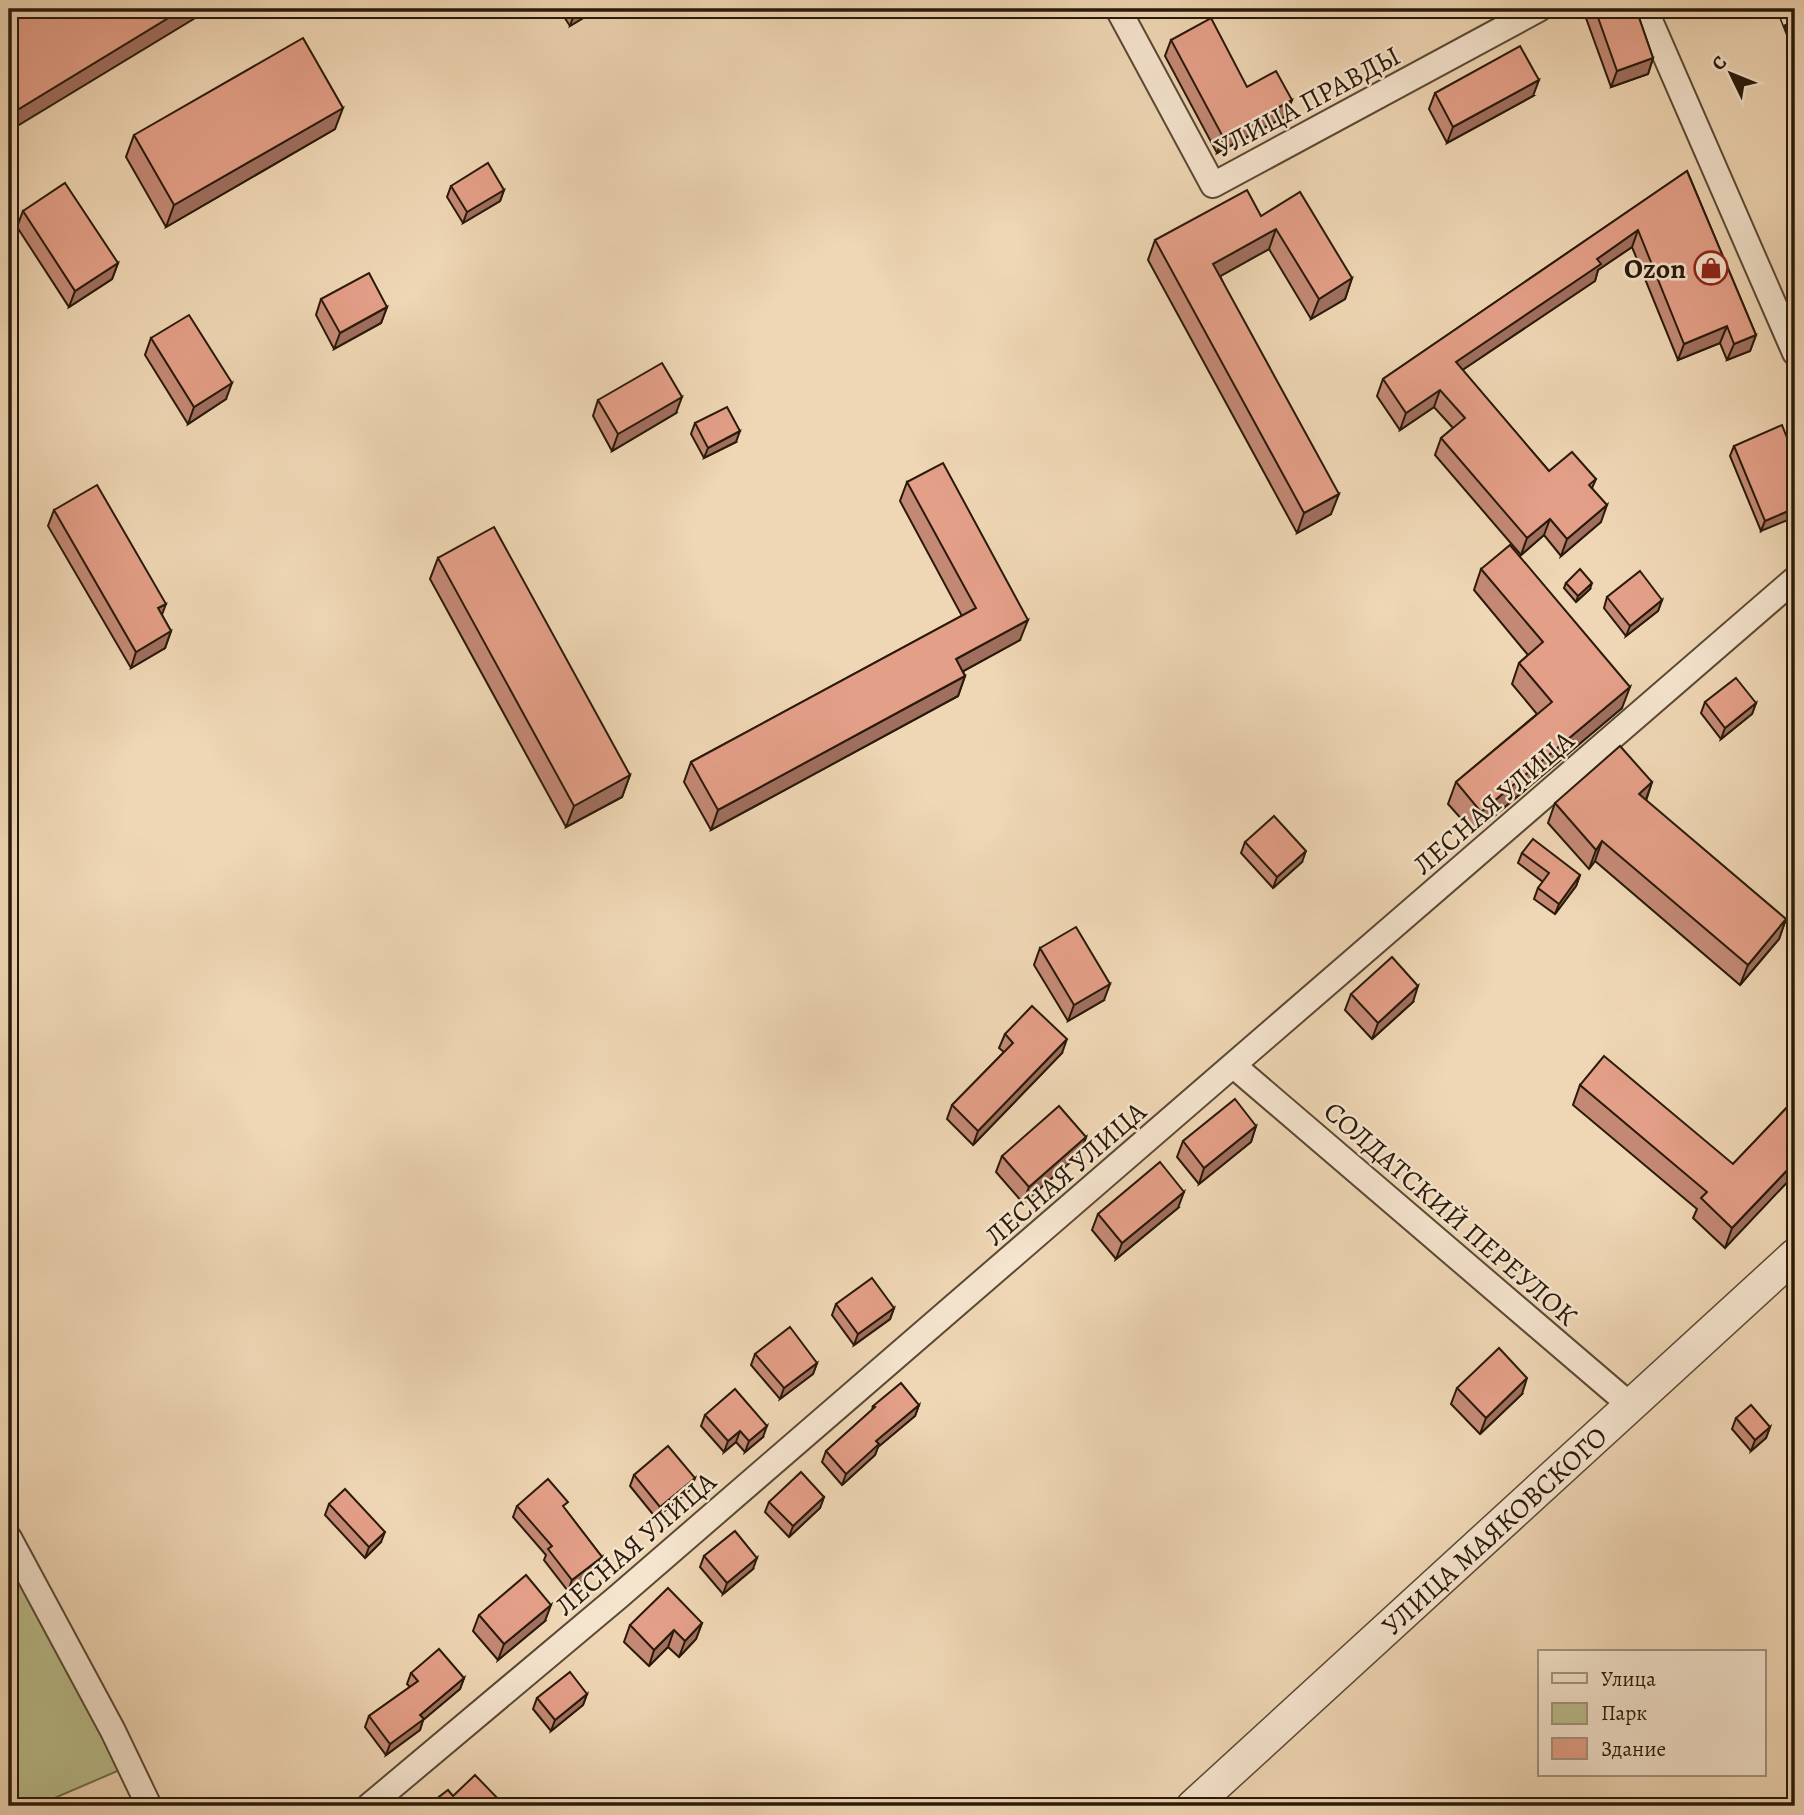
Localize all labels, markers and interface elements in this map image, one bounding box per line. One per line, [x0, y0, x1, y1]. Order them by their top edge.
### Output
street label: УЛИЦА ПРАВДЫ [1208, 37, 1407, 167]
north arrow [1696, 38, 1766, 108]
text: С [1706, 50, 1733, 76]
shop icon: Ozon [1692, 249, 1730, 287]
place label: Ozon [1624, 250, 1686, 288]
street label: ЛЕСНАЯ УЛИЦА [1405, 722, 1583, 883]
street label: ЛЕСНАЯ УЛИЦА [977, 1093, 1155, 1254]
street label: СОЛДАТСКИЙ ПЕРЕУЛОК [1315, 1093, 1585, 1335]
street label: УЛИЦА МАЯКОВСКОГО [1374, 1418, 1616, 1644]
street label: ЛЕСНАЯ УЛИЦА [547, 1463, 725, 1624]
legend [1538, 1650, 1766, 1776]
text: Улица [1601, 1665, 1656, 1693]
text: Парк [1601, 1699, 1647, 1727]
text: Здание [1601, 1735, 1666, 1763]

